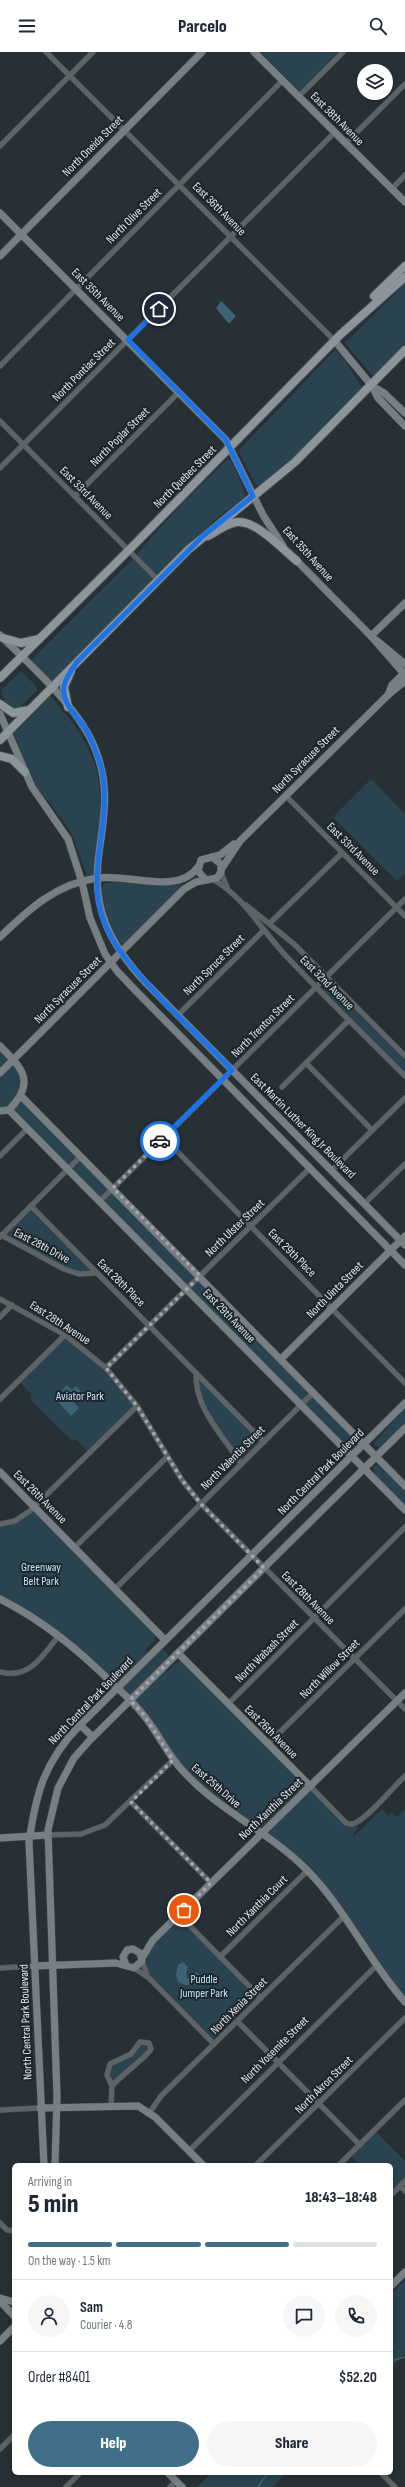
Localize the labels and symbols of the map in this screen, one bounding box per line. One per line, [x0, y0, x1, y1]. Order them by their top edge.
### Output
street label: East 38th Avenue [307, 89, 367, 149]
street label: North Oneida Street [59, 112, 127, 180]
street label: East 36th Avenue [189, 179, 249, 239]
street label: North Olive Street [103, 185, 165, 247]
street label: East 35th Avenue [68, 265, 128, 325]
pin [142, 292, 176, 326]
street label: North Pontiac Street [49, 335, 119, 405]
street label: North Poplar Street [87, 404, 153, 470]
street label: North Quebec Street [150, 442, 220, 512]
street label: East 33rd Avenue [56, 463, 116, 523]
street label: East 35th Avenue [279, 523, 337, 585]
street label: North Syracuse Street [269, 723, 343, 797]
street label: East 33rd Avenue [323, 819, 383, 879]
street label: North Spruce Street [180, 931, 248, 999]
street label: North Syracuse Street [31, 953, 105, 1027]
street label: East 32nd Avenue [297, 953, 357, 1013]
street label: North Trenton Street [228, 991, 298, 1061]
street label: East Martin Luther King Jr Boulevard [247, 1070, 359, 1182]
courier [140, 1121, 180, 1161]
street label: North Ulster Street [202, 1196, 268, 1260]
street label: East 28th Drive [11, 1225, 73, 1267]
street label: East 29th Place [265, 1226, 319, 1280]
street label: East 28th Place [94, 1256, 148, 1310]
street label: North Uinta Street [303, 1258, 367, 1322]
street label: East 29th Avenue [199, 1286, 259, 1346]
street label: East 28th Avenue [27, 1298, 93, 1348]
park label: Aviator Park [55, 1389, 104, 1404]
street label: North Valentia Street [198, 1422, 269, 1493]
street label: North Central Park Boulevard [275, 1426, 367, 1518]
street label: East 26th Avenue [10, 1467, 70, 1527]
park label: Greenway Belt Park [21, 1560, 61, 1589]
street label: East 28th Avenue [278, 1568, 338, 1628]
street label: North Wabash Street [232, 1616, 302, 1686]
street label: North Willow Street [297, 1636, 363, 1702]
street label: North Central Park Boulevard [45, 1654, 137, 1748]
street label: East 26th Avenue [241, 1702, 301, 1762]
street label: East 25th Drive [188, 1760, 244, 1812]
street label: North Xanthia Street [236, 1775, 306, 1843]
street label: North Xanthia Court [223, 1872, 291, 1940]
pin [167, 1893, 201, 1927]
street label: North Central Park Boulevard [16, 1964, 36, 2080]
park label: Puddle Jumper Park [179, 1972, 228, 2001]
street label: North Xenia Street [207, 1974, 271, 2038]
street label: North Yosemite Street [238, 2013, 312, 2087]
street label: North Akron Street [292, 2053, 356, 2117]

